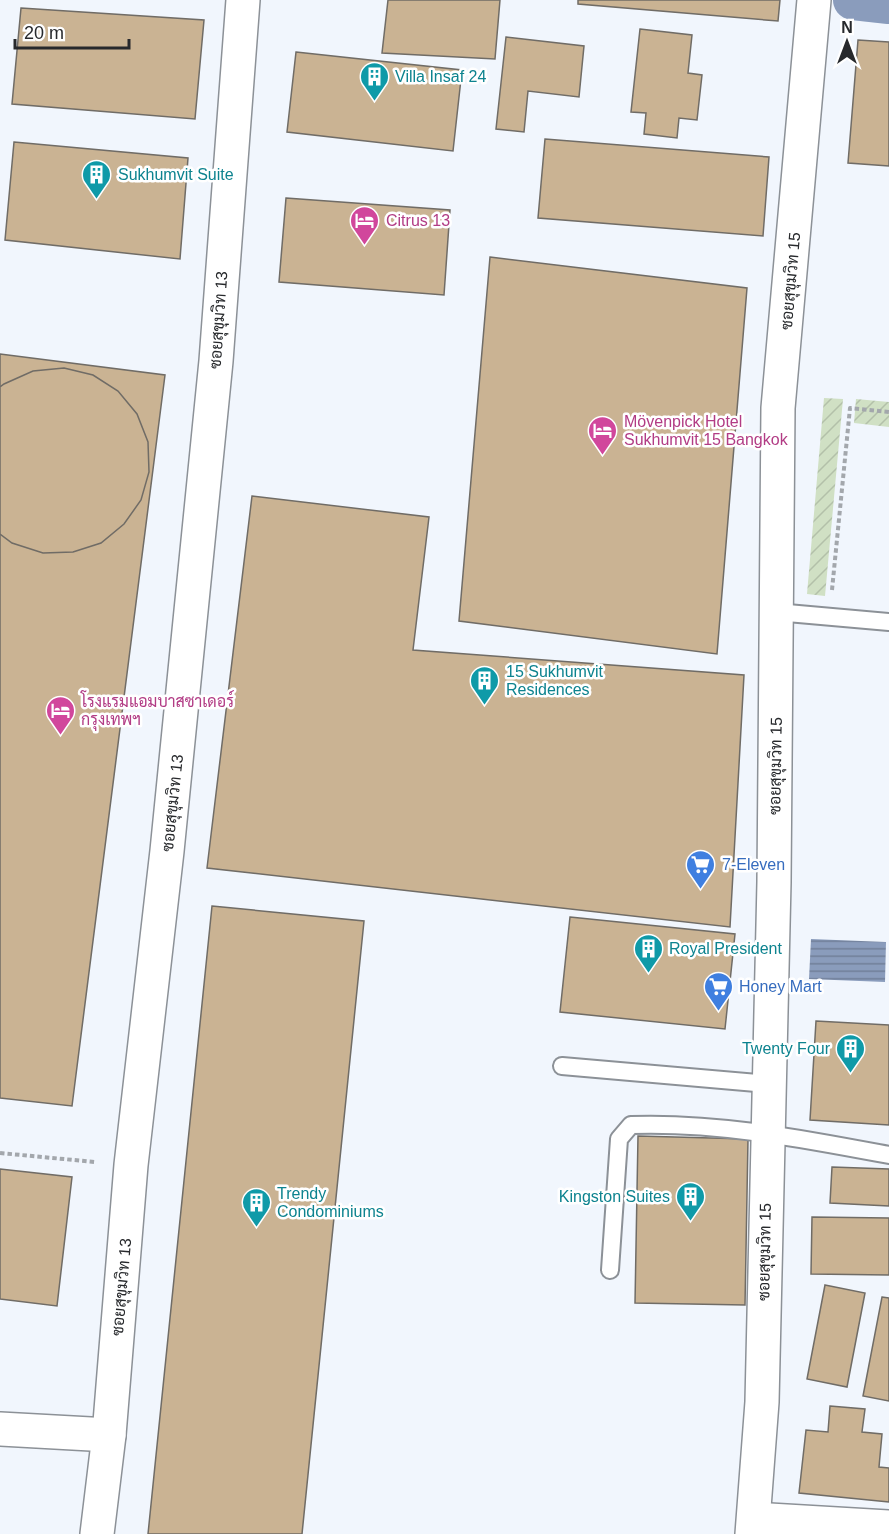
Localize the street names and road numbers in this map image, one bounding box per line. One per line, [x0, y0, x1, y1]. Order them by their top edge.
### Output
street label: ซอยสุขุมวิท 15 [777, 231, 806, 331]
street label: ซอยสุขุมวิท 13 [206, 270, 233, 370]
street label: ซอยสุขุมวิท 15 [765, 717, 788, 815]
street label: ซอยสุขุมวิท 13 [158, 753, 189, 853]
street label: ซอยสุขุมวิท 15 [754, 1203, 777, 1301]
street label: ซอยสุขุมวิท 13 [108, 1237, 137, 1337]

